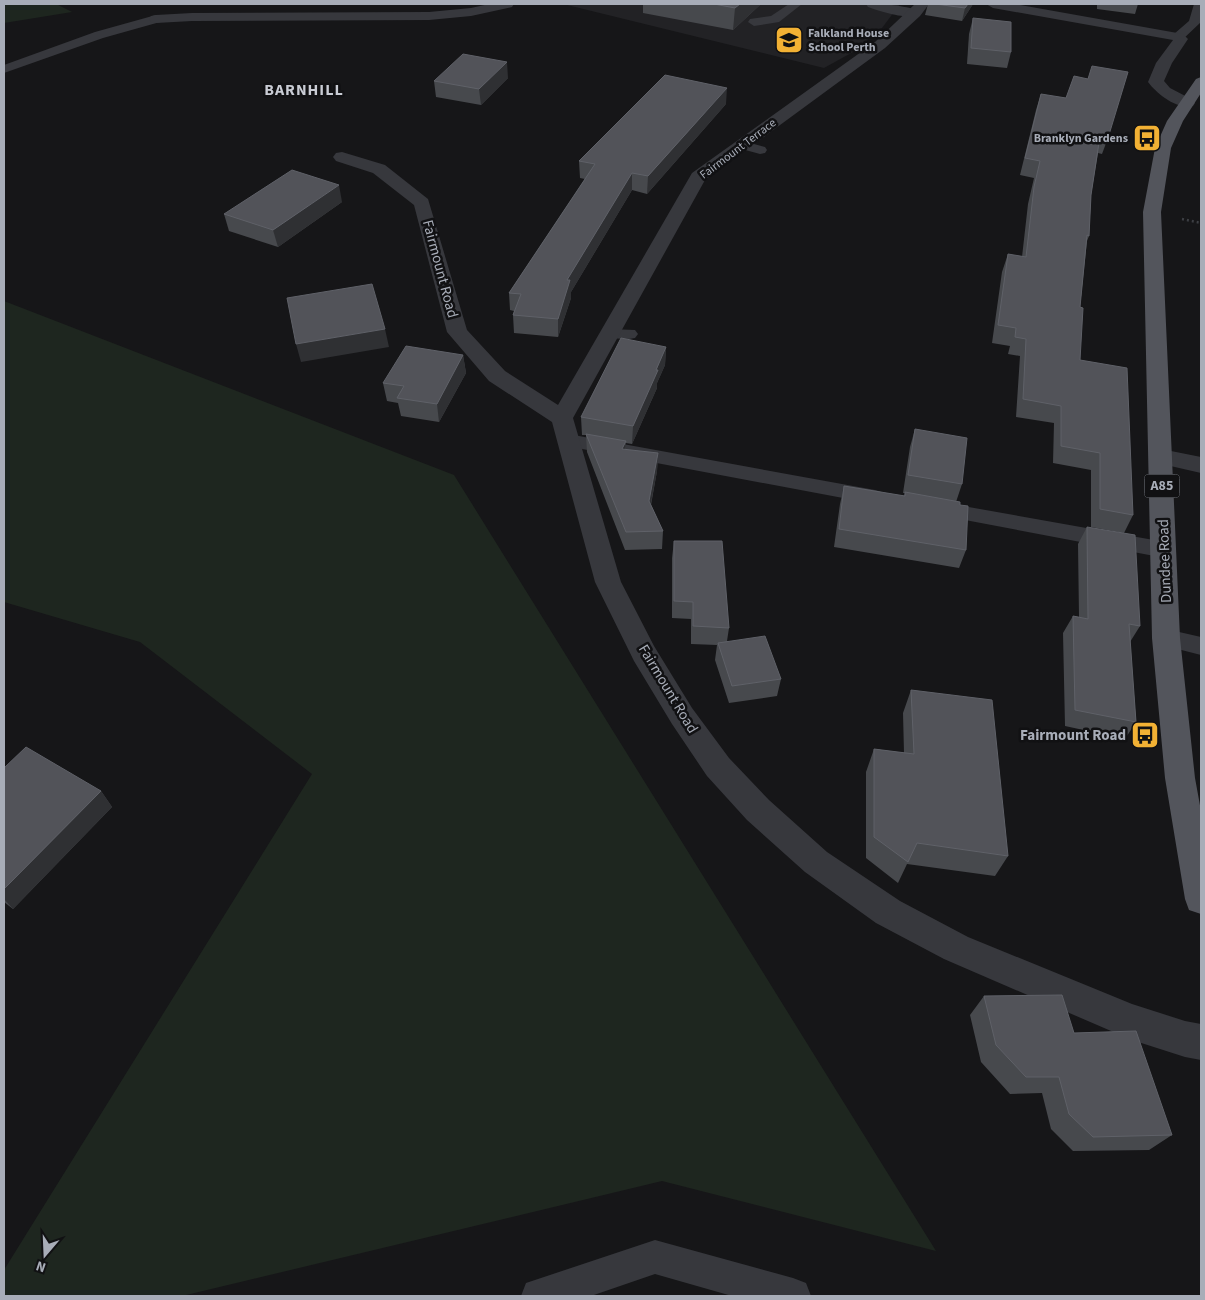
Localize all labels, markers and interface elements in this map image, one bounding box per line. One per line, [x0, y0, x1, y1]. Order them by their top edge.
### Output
school or university icon: Falkland House School Perth [774, 25, 804, 55]
place label: Falkland House School Perth [808, 25, 889, 56]
district label: BARNHILL [264, 79, 344, 101]
street label: Fairmount Terrace [696, 115, 780, 183]
bus stop icon: Branklyn Gardens [1132, 123, 1162, 153]
place label: Branklyn Gardens [1034, 130, 1128, 147]
street label: Fairmount Road [417, 218, 463, 320]
road number: A85 [1144, 474, 1180, 498]
street label: Dundee Road [1153, 519, 1177, 603]
street label: Fairmount Road [633, 640, 703, 738]
bus stop icon: Fairmount Road [1130, 720, 1160, 750]
place label: Fairmount Road [1020, 725, 1126, 746]
north arrow [20, 1230, 70, 1280]
text: N [33, 1255, 49, 1277]

